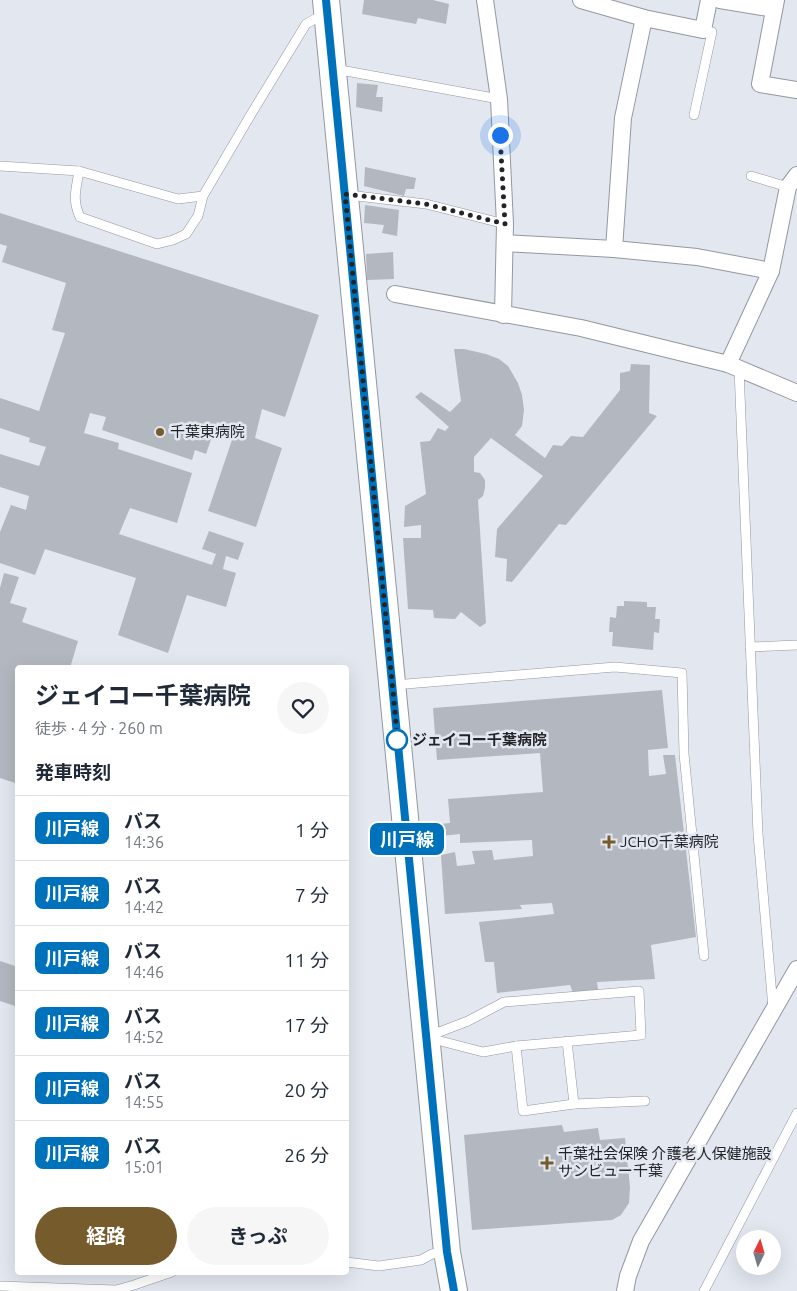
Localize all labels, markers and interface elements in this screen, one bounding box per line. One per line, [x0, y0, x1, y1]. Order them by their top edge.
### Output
your location [488, 123, 513, 148]
place label: 千葉東病院 [170, 423, 245, 440]
marker: 千葉東病院 [154, 426, 166, 438]
text: ジェイコー千葉病院 [35, 682, 251, 709]
button: heart [277, 682, 329, 734]
text: 徒歩 · 4 分 · 260 m [35, 719, 163, 737]
marker: ジェイコー千葉病院 [386, 729, 408, 751]
place label: ジェイコー千葉病院 [412, 731, 547, 748]
text: 発車時刻 [35, 761, 111, 783]
text: バス [124, 810, 162, 832]
text: 川戸線 [45, 818, 99, 838]
text: 1 分 [295, 819, 329, 841]
line badge: 川戸線 [378, 823, 436, 855]
text: 川戸線 [380, 829, 434, 849]
text: 14:36 [124, 833, 164, 851]
place label: JCHO千葉病院 [620, 833, 719, 850]
marker: JCHO千葉病院 [602, 835, 616, 849]
text: バス [124, 875, 162, 897]
text: 川戸線 [45, 883, 99, 903]
text: 7 分 [295, 884, 329, 906]
text: 14:42 [124, 898, 164, 916]
text: バス [124, 940, 162, 962]
text: 川戸線 [45, 948, 99, 968]
text: 11 分 [284, 949, 329, 971]
text: 14:46 [124, 963, 164, 981]
text: バス [124, 1005, 162, 1027]
text: 川戸線 [45, 1013, 99, 1033]
text: 17 分 [284, 1014, 329, 1036]
text: 14:52 [124, 1028, 164, 1046]
text: バス [124, 1070, 162, 1092]
text: 川戸線 [45, 1078, 99, 1098]
text: 20 分 [284, 1079, 329, 1101]
text: 14:55 [124, 1093, 164, 1111]
text: バス [124, 1135, 162, 1157]
text: 川戸線 [45, 1143, 99, 1163]
text: 26 分 [284, 1144, 329, 1166]
place label: 千葉社会保険 介護老人保健施設 サンビュー千葉 [558, 1145, 771, 1179]
marker: 千葉社会保険 介護老人保健施設 サンビュー千葉 [540, 1156, 554, 1170]
text: 15:01 [124, 1158, 164, 1176]
button: 経路 [35, 1207, 177, 1265]
button: きっぷ [187, 1207, 329, 1265]
north arrow [736, 1230, 781, 1275]
map controls [736, 1230, 781, 1275]

